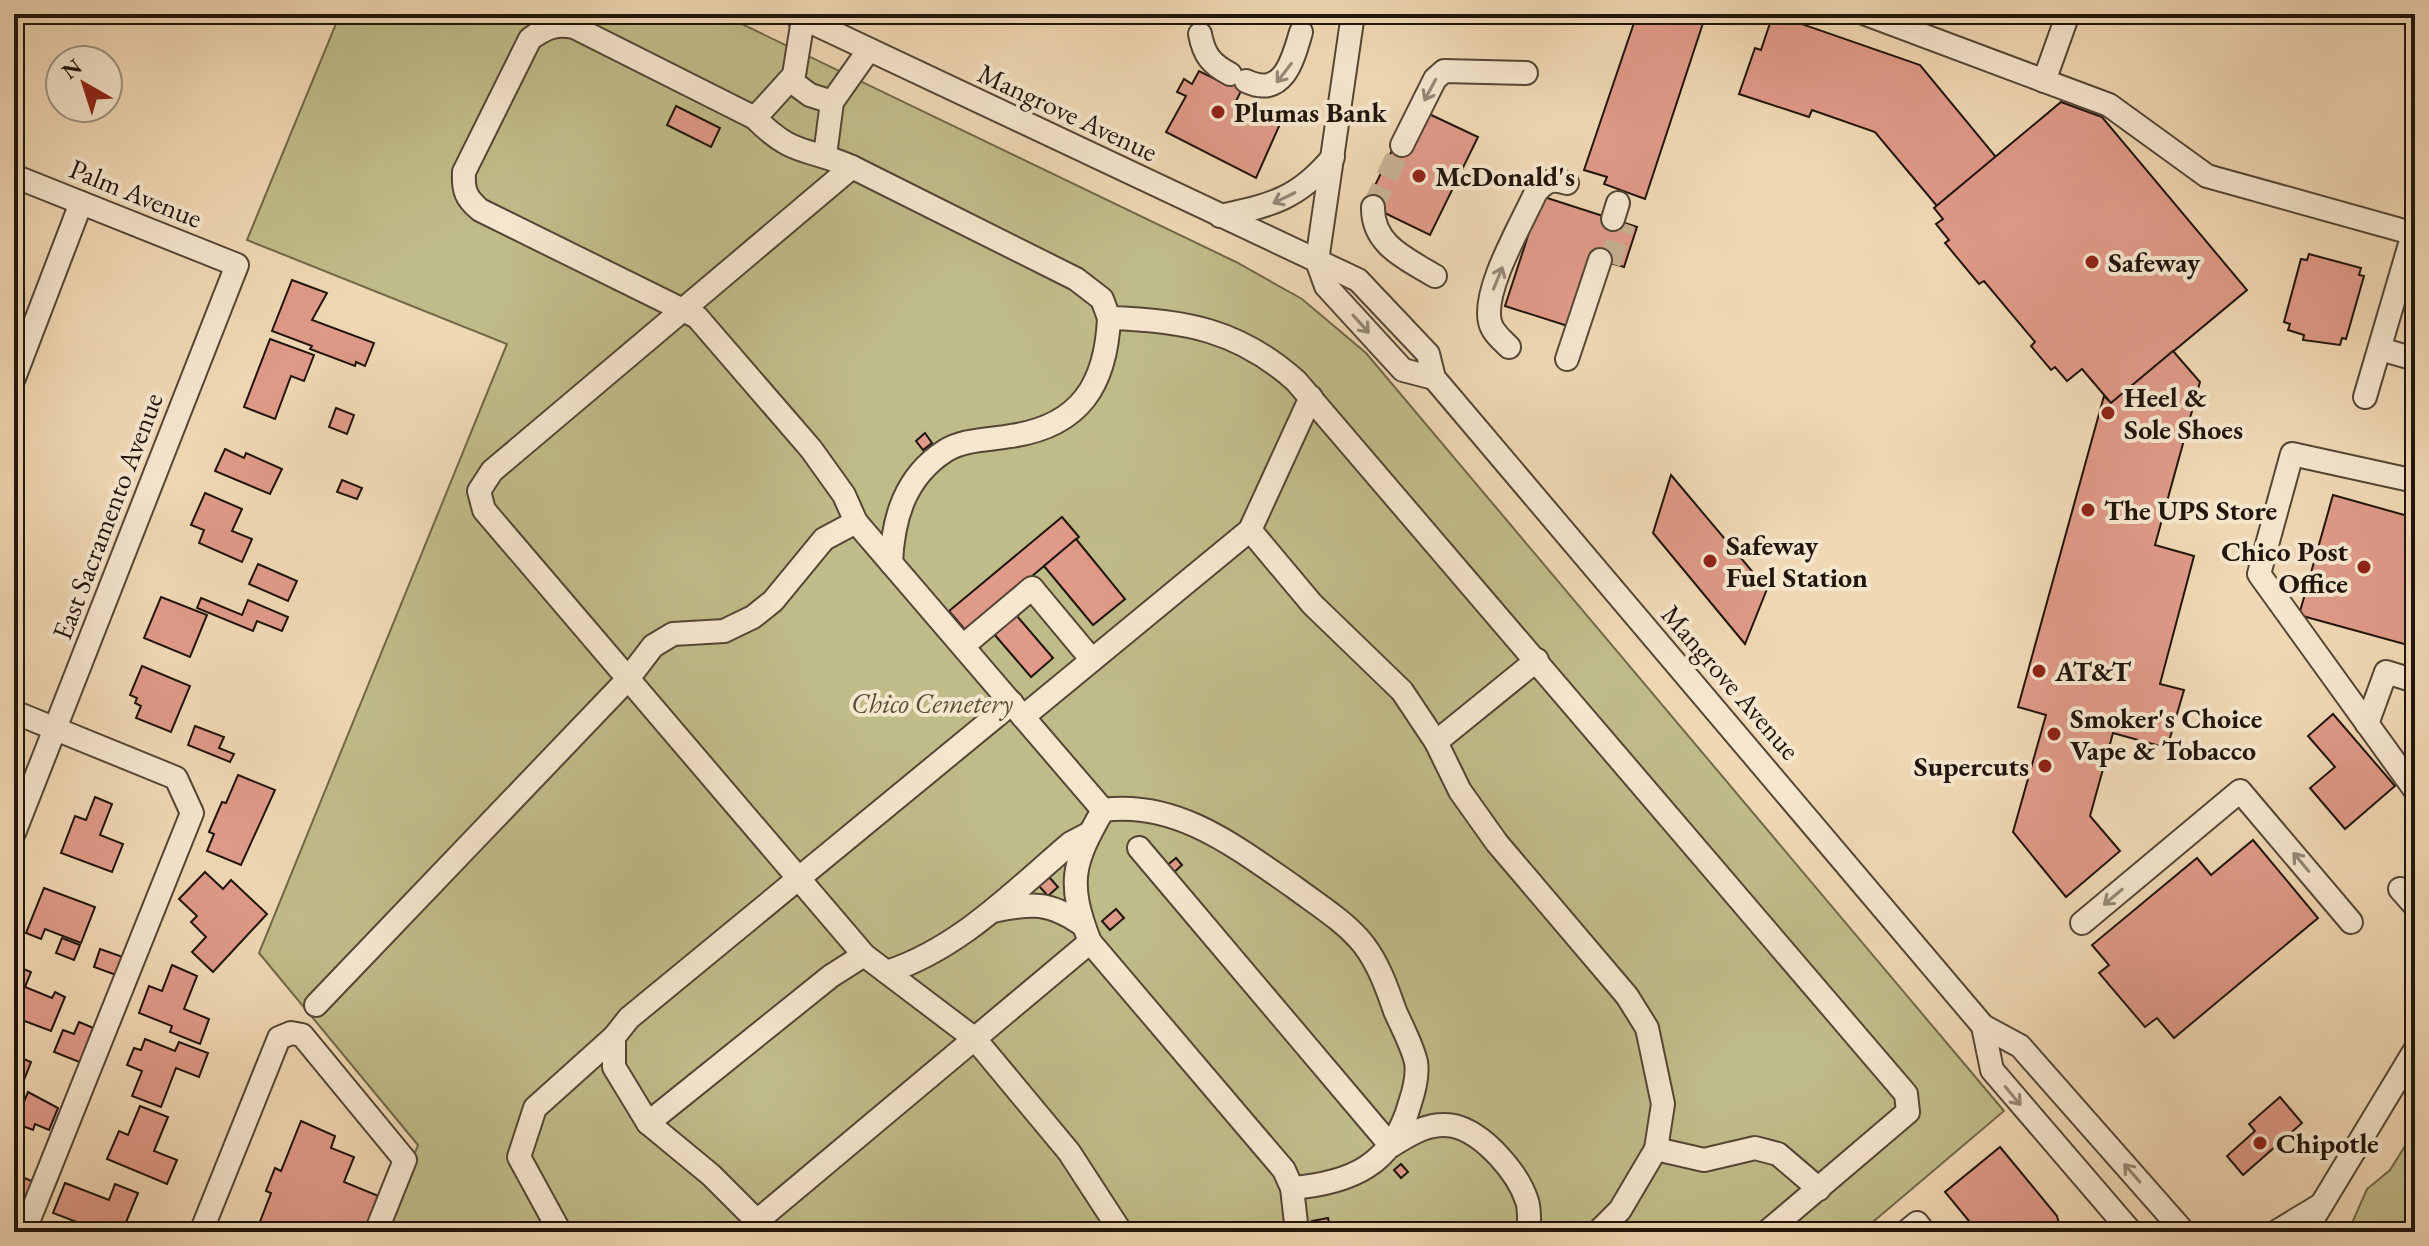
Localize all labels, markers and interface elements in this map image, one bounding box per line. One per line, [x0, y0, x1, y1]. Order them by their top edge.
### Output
north arrow [44, 44, 124, 124]
text: N [56, 52, 88, 86]
street label: Mangrove Avenue [972, 55, 1164, 169]
one-way arrow [1276, 62, 1294, 83]
one-way arrow [1421, 78, 1437, 101]
place label: Plumas Bank [1234, 94, 1387, 130]
marker: Plumas Bank [1209, 103, 1227, 121]
street label: Palm Avenue [64, 150, 208, 236]
place label: McDonald's [1435, 158, 1575, 194]
marker: McDonald's [1410, 167, 1428, 185]
one-way arrow [1272, 191, 1296, 206]
place label: Safeway [2108, 244, 2201, 280]
marker: Safeway [2083, 253, 2101, 271]
one-way arrow [1492, 266, 1507, 291]
one-way arrow [1352, 313, 1370, 333]
place label: Heel & Sole Shoes [2124, 379, 2243, 447]
street label: East Sacramento Avenue [43, 387, 171, 645]
marker: Heel & Sole Shoes [2099, 404, 2117, 422]
place label: The UPS Store [2104, 492, 2277, 528]
marker: The UPS Store [2079, 501, 2097, 519]
place label: Safeway Fuel Station [1726, 527, 1868, 595]
place label: Chico Post Office [2221, 533, 2348, 601]
marker: Safeway Fuel Station [1701, 552, 1719, 570]
marker: Chico Post Office [2355, 558, 2373, 576]
street label: Mangrove Avenue [1654, 597, 1808, 767]
place label: AT&T [2054, 653, 2131, 689]
marker: AT&T [2030, 662, 2048, 680]
park label: Chico Cemetery [851, 685, 1014, 721]
place label: Smoker's Choice Vape & Tobacco [2070, 700, 2262, 768]
marker: Smoker's Choice Vape & Tobacco [2045, 725, 2063, 743]
place label: Supercuts [1914, 748, 2029, 784]
marker: Supercuts [2036, 757, 2054, 775]
one-way arrow [2292, 853, 2310, 873]
one-way arrow [2103, 888, 2124, 906]
one-way arrow [2004, 1085, 2022, 1106]
place label: Chipotle [2276, 1125, 2379, 1161]
marker: Chipotle [2251, 1134, 2269, 1152]
one-way arrow [2124, 1164, 2142, 1184]

